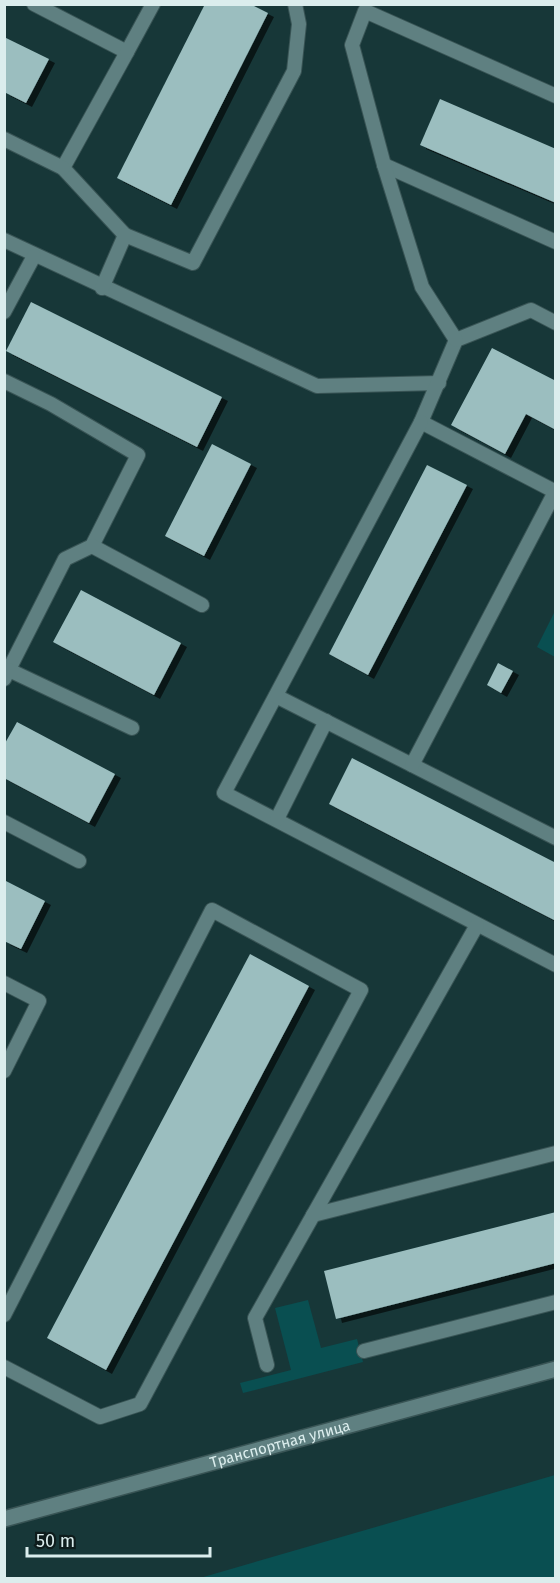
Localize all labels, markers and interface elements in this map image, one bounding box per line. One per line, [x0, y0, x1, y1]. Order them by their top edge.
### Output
street label: Транспортная улица [208, 1416, 352, 1472]
scale bar [27, 1520, 210, 1558]
text: 50 m [36, 1530, 75, 1552]

